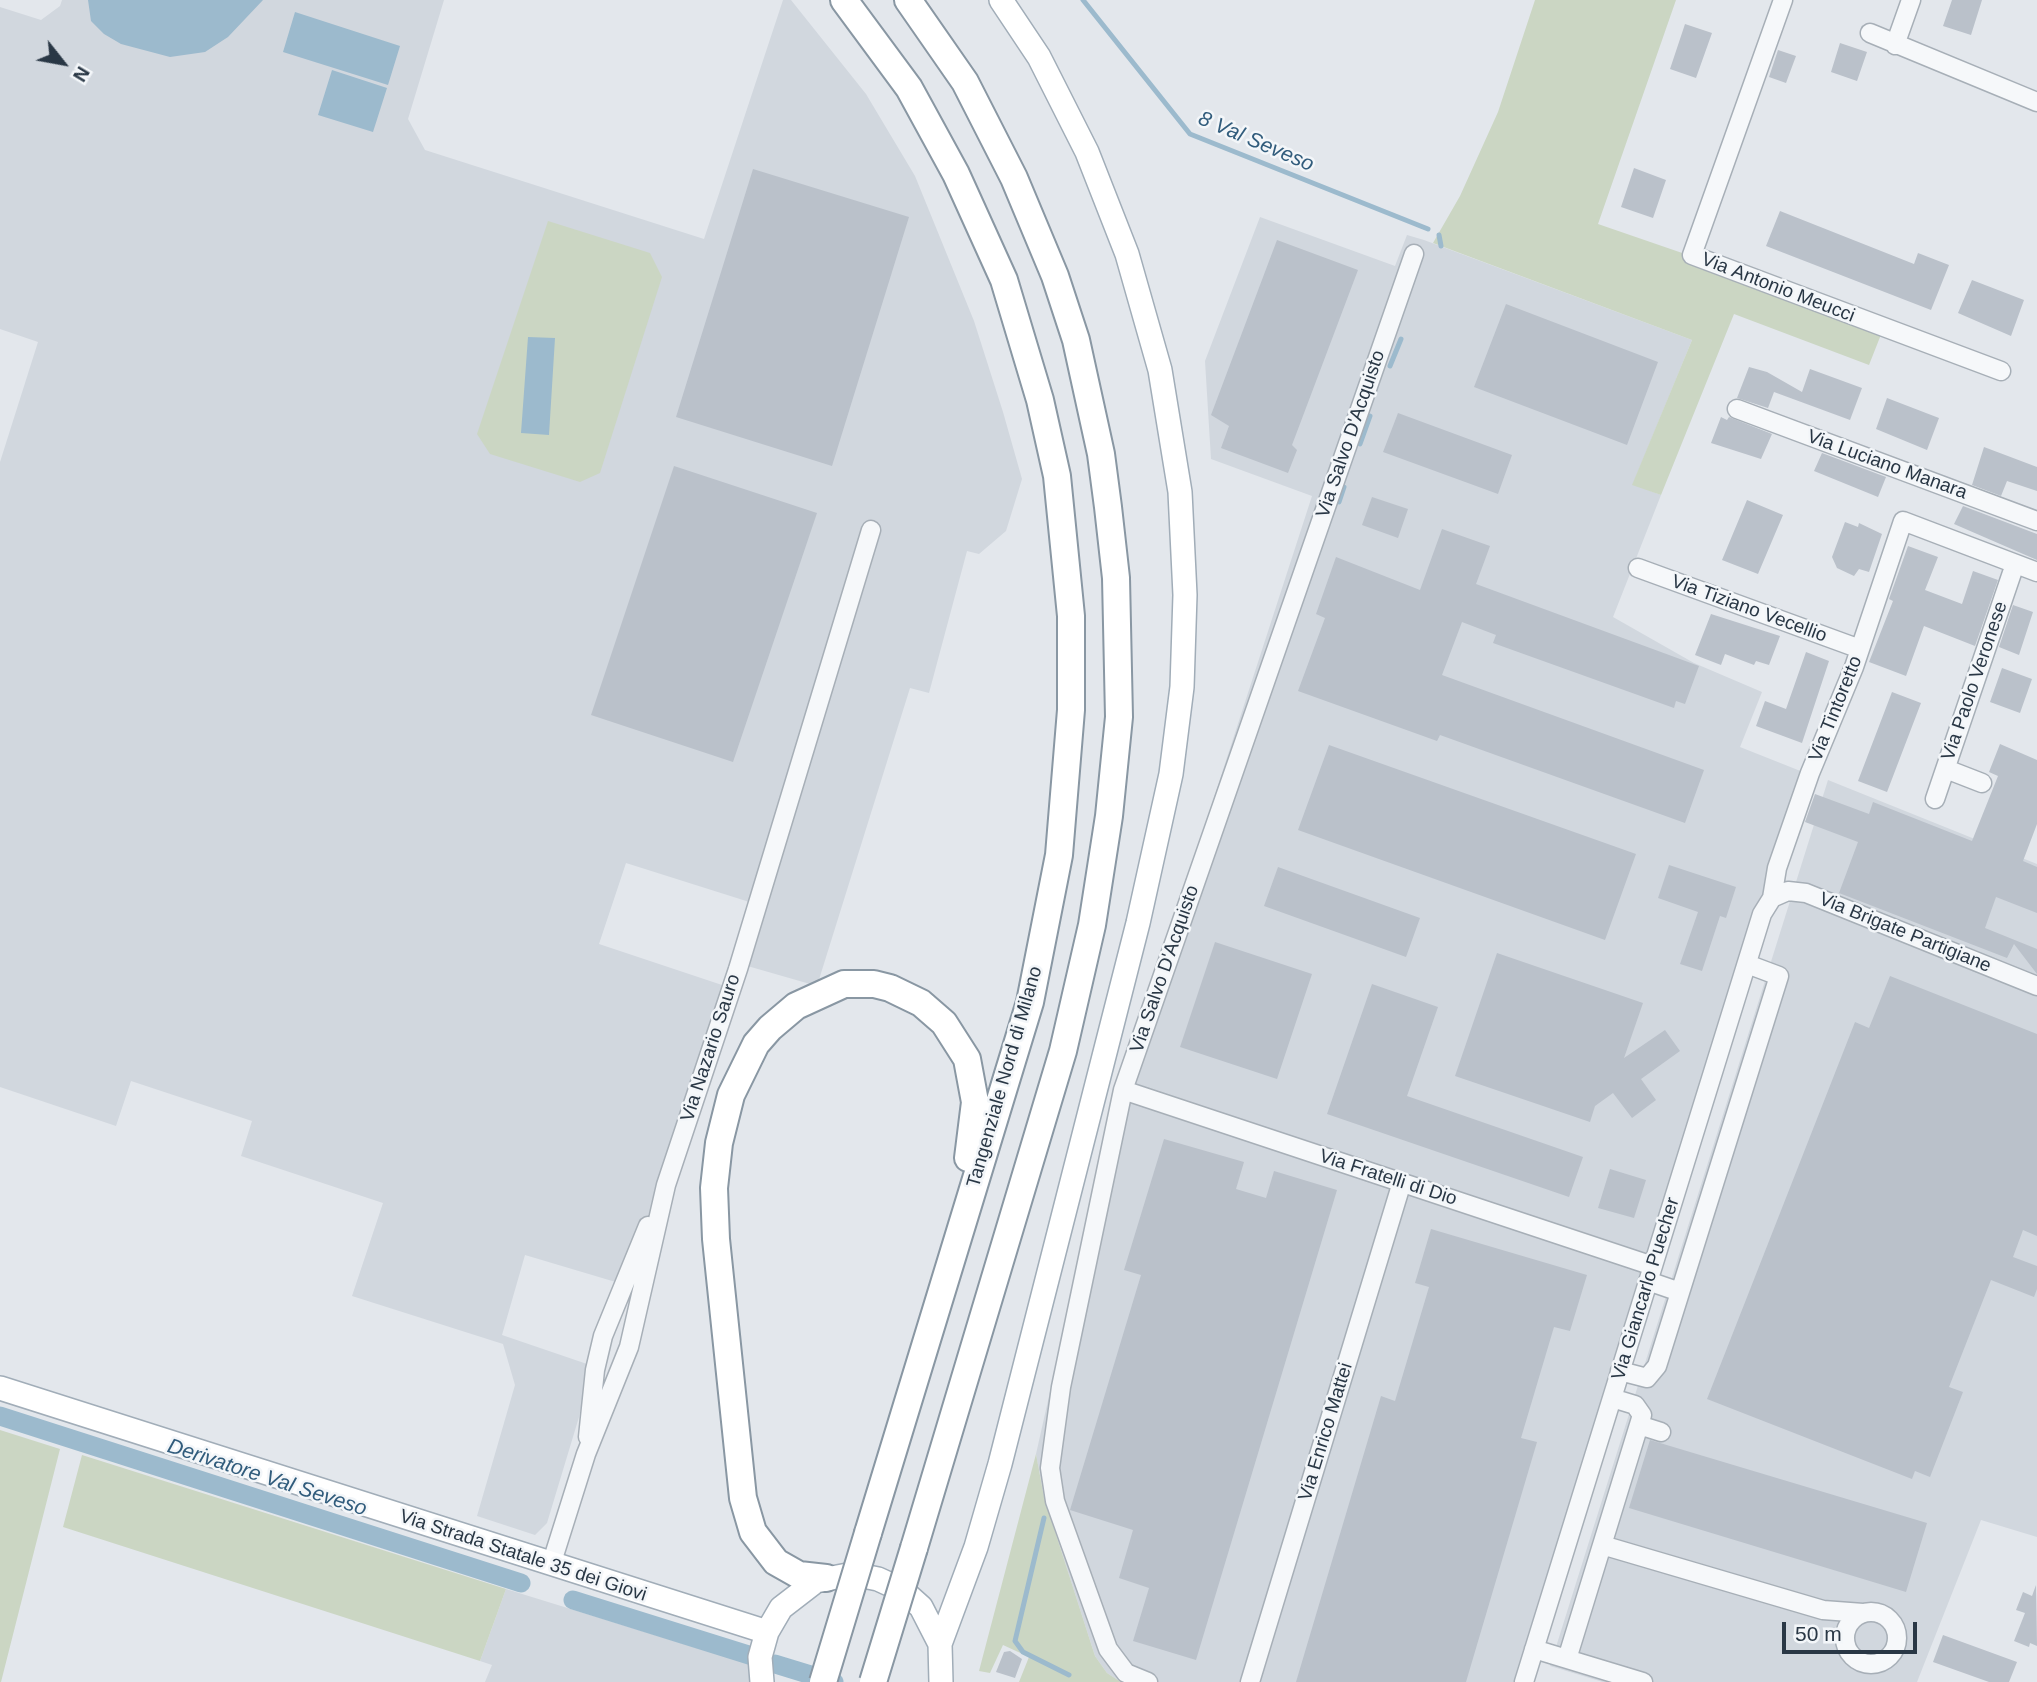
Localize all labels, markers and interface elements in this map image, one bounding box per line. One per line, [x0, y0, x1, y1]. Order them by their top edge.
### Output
north arrow [28, 28, 98, 98]
text: N [69, 63, 94, 85]
water label: 8 Val Seveso [1194, 106, 1318, 178]
street label: Via Antonio Meucci [1698, 248, 1858, 328]
street label: Via Salvo D'Acquisto [1312, 347, 1390, 521]
street label: Via Luciano Manara [1804, 425, 1970, 505]
street label: Via Tiziano Vecellio [1668, 570, 1830, 648]
street label: Via Paolo Veronese [1937, 599, 2013, 763]
street label: Via Tintoretto [1804, 653, 1868, 765]
street label: Via Salvo D'Acquisto [1126, 882, 1204, 1056]
street label: Via Brigate Partigiane [1816, 888, 1994, 978]
street label: Tangenziale Nord di Milano [962, 964, 1048, 1190]
street label: Via Nazario Sauro [676, 971, 746, 1125]
street label: Via Fratelli di Dio [1316, 1145, 1460, 1211]
street label: Via Giancarlo Puecher [1607, 1195, 1685, 1383]
street label: Via Enrico Mattei [1294, 1360, 1358, 1504]
water label: Derivatore Val Seveso [164, 1434, 370, 1522]
street label: Via Strada Statale 35 dei Giovi [397, 1505, 649, 1607]
scale bar [1785, 1608, 1920, 1652]
text: 50 m [1795, 1622, 1842, 1645]

